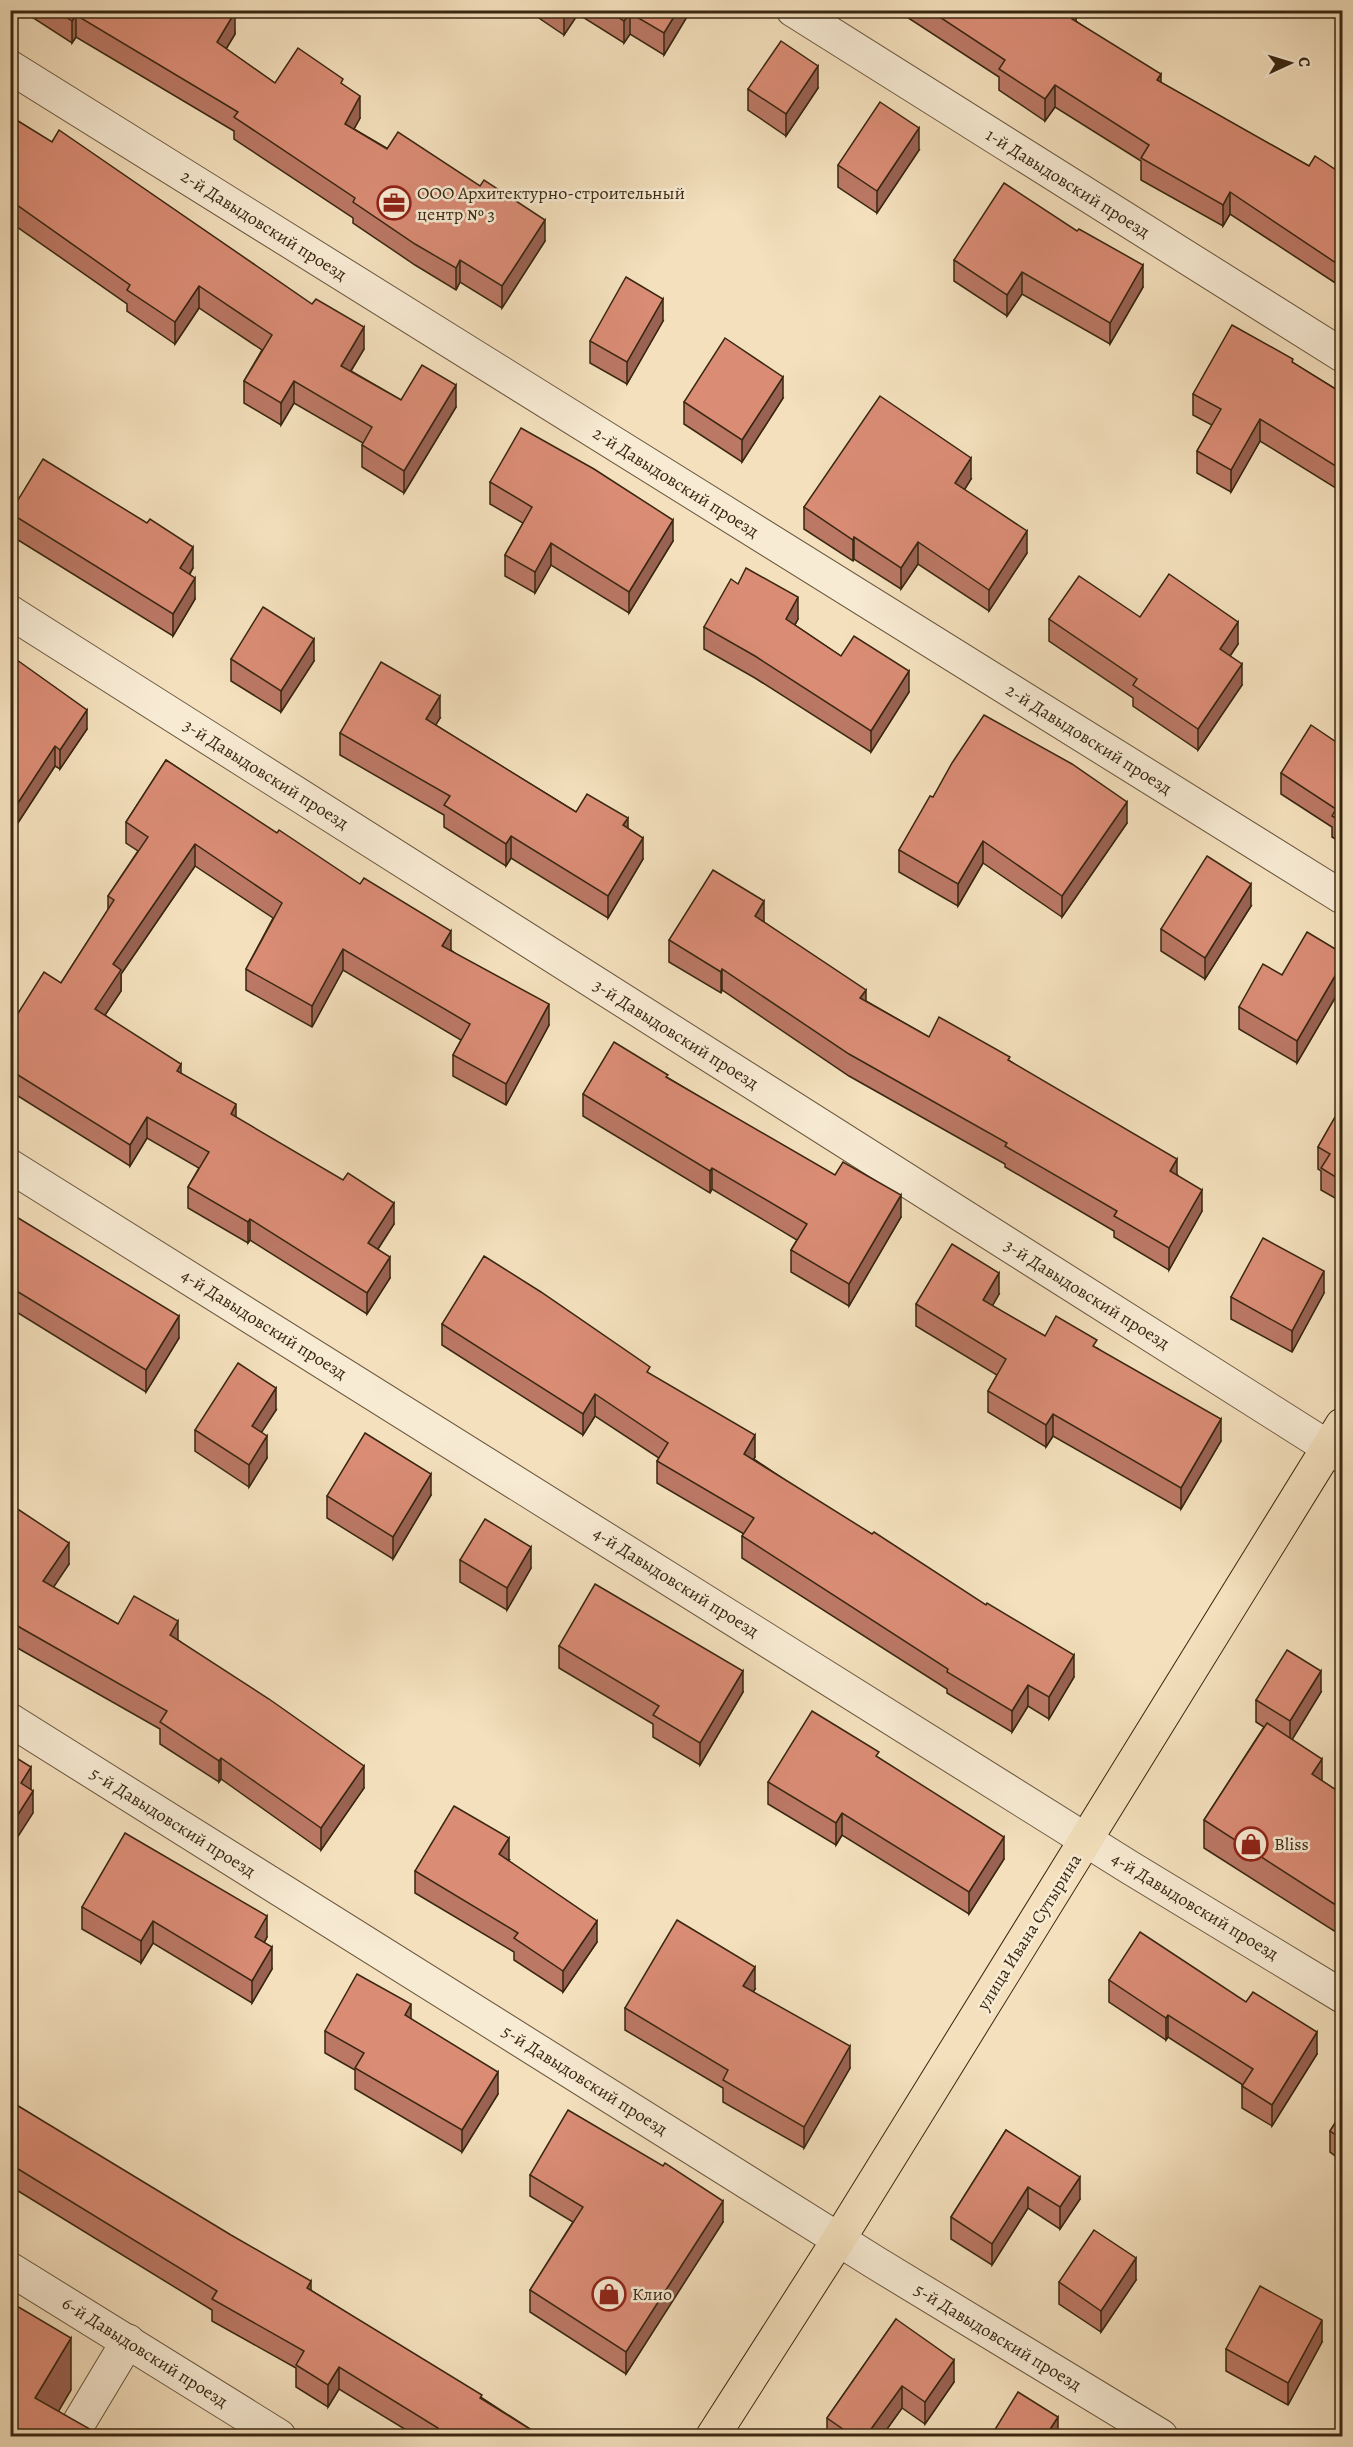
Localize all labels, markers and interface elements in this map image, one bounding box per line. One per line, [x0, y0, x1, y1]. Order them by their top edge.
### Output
north arrow [1260, 33, 1320, 93]
text: С [1293, 56, 1315, 68]
street label: 1-й Давыдовский проезд [981, 123, 1155, 243]
street label: 2-й Давыдовский проезд [176, 164, 352, 286]
place label: ООО Архитектурно-строительный центр № 3 [417, 181, 685, 226]
office icon: ООО Архитектурно-строительный центр № 3 [376, 185, 412, 221]
street label: 2-й Давыдовский проезд [588, 421, 764, 543]
street label: 2-й Давыдовский проезд [1001, 678, 1177, 800]
street label: 3-й Давыдовский проезд [179, 713, 353, 835]
street label: 3-й Давыдовский проезд [589, 973, 763, 1095]
street label: 3-й Давыдовский проезд [1000, 1233, 1174, 1355]
street label: 4-й Давыдовский проезд [177, 1263, 352, 1385]
street label: 4-й Давыдовский проезд [589, 1521, 764, 1643]
street label: 5-й Давыдовский проезд [86, 1761, 260, 1883]
shop icon: Bliss [1233, 1826, 1269, 1862]
place label: Bliss [1274, 1832, 1309, 1856]
street label: 4-й Давыдовский проезд [1107, 1846, 1283, 1966]
street label: улица Ивана Сутырина [971, 1849, 1087, 2016]
street label: 5-й Давыдовский проезд [498, 2019, 672, 2141]
shop icon: Клио [591, 2276, 627, 2312]
street label: 5-й Давыдовский проезд [910, 2278, 1086, 2397]
place label: Клио [632, 2282, 672, 2306]
street label: 6-й Давыдовский проезд [57, 2291, 233, 2413]

